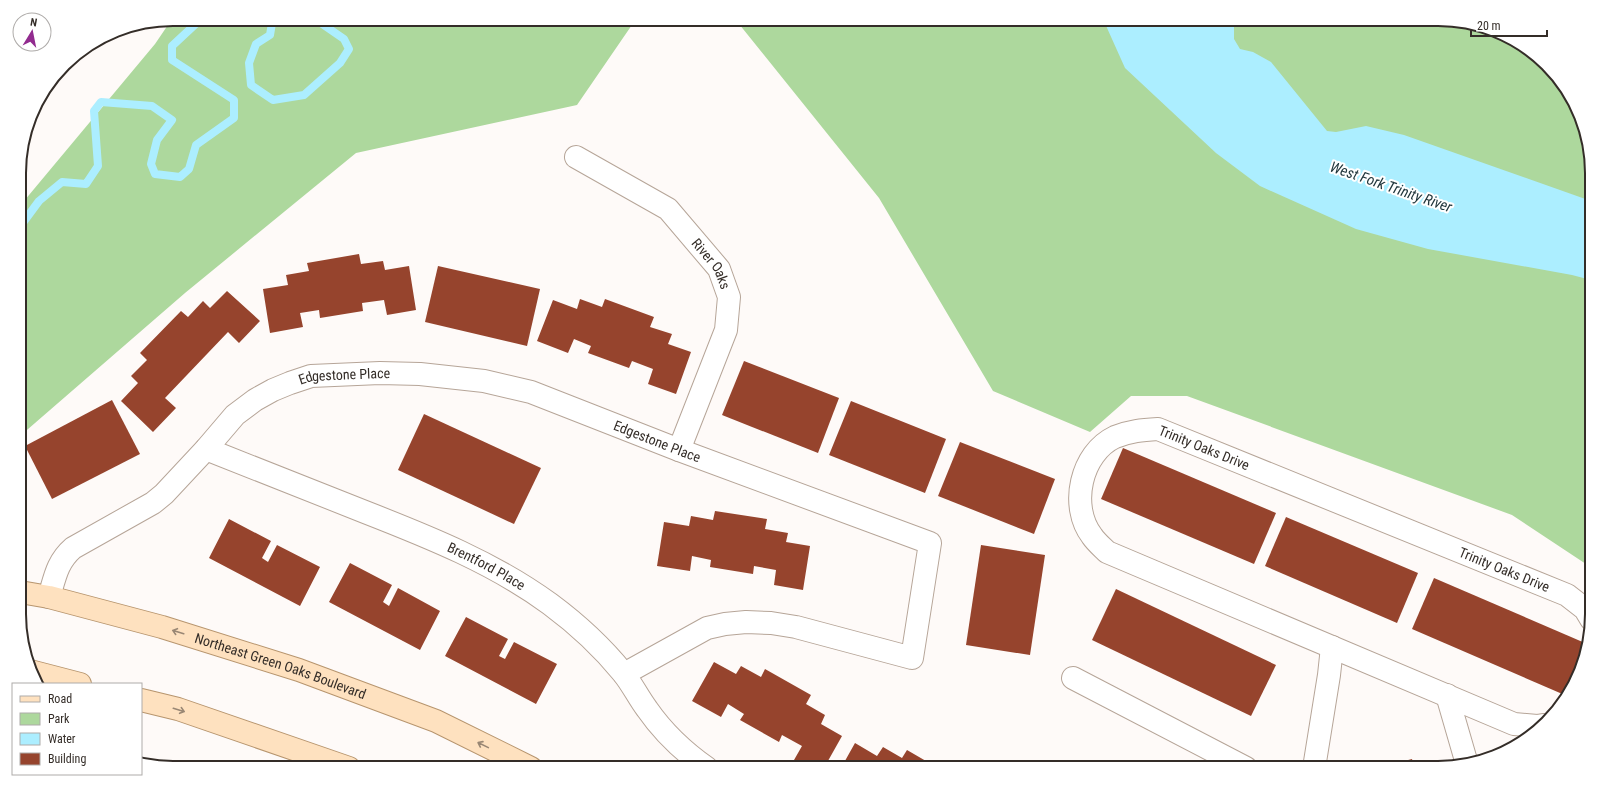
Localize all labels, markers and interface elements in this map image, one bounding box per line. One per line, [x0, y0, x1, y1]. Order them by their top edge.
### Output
north arrow [12, 12, 52, 52]
scale bar [1471, 12, 1547, 38]
text: N [29, 16, 38, 30]
text: 20 m [1477, 19, 1501, 33]
water label: West Fork Trinity River [1328, 158, 1455, 216]
street label: River Oaks [689, 235, 734, 291]
street label: Edgestone Place [296, 365, 391, 388]
street label: Edgestone Place [611, 417, 703, 465]
street label: Trinity Oaks Drive [1156, 422, 1252, 473]
street label: Brentford Place [445, 539, 529, 593]
street label: Trinity Oaks Drive [1457, 544, 1552, 595]
one-way arrow [171, 628, 184, 635]
street label: Northeast Green Oaks Boulevard [193, 630, 368, 702]
legend [12, 683, 142, 775]
text: Road [48, 692, 72, 706]
one-way arrow [172, 707, 185, 714]
text: Park [48, 712, 70, 726]
text: Water [48, 732, 76, 746]
one-way arrow [478, 740, 490, 748]
text: Building [48, 752, 86, 766]

